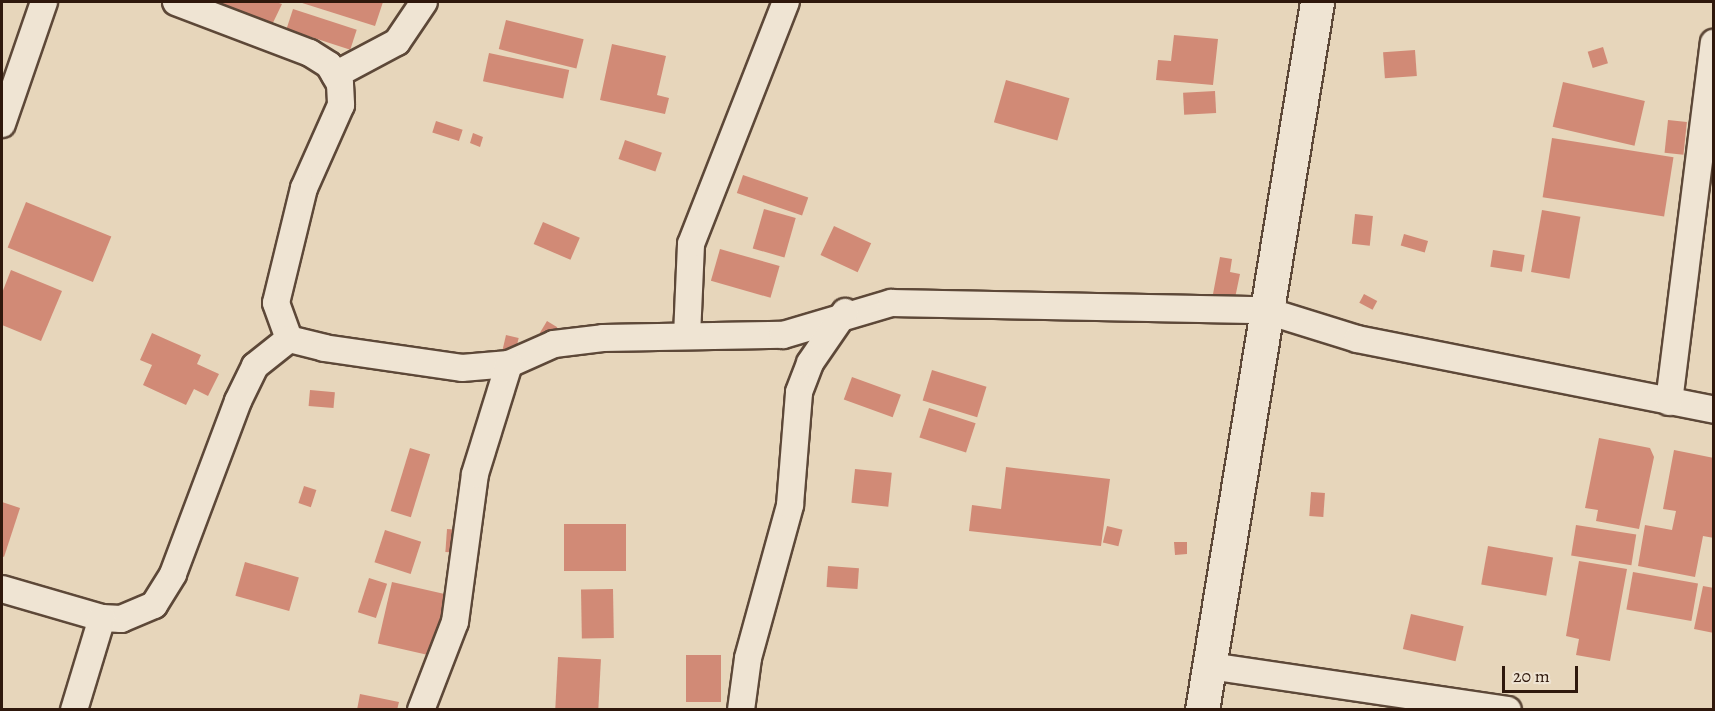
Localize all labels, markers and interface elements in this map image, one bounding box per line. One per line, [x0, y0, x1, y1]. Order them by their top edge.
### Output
scale bar [1505, 654, 1582, 692]
text: 20 m [1513, 664, 1550, 688]

